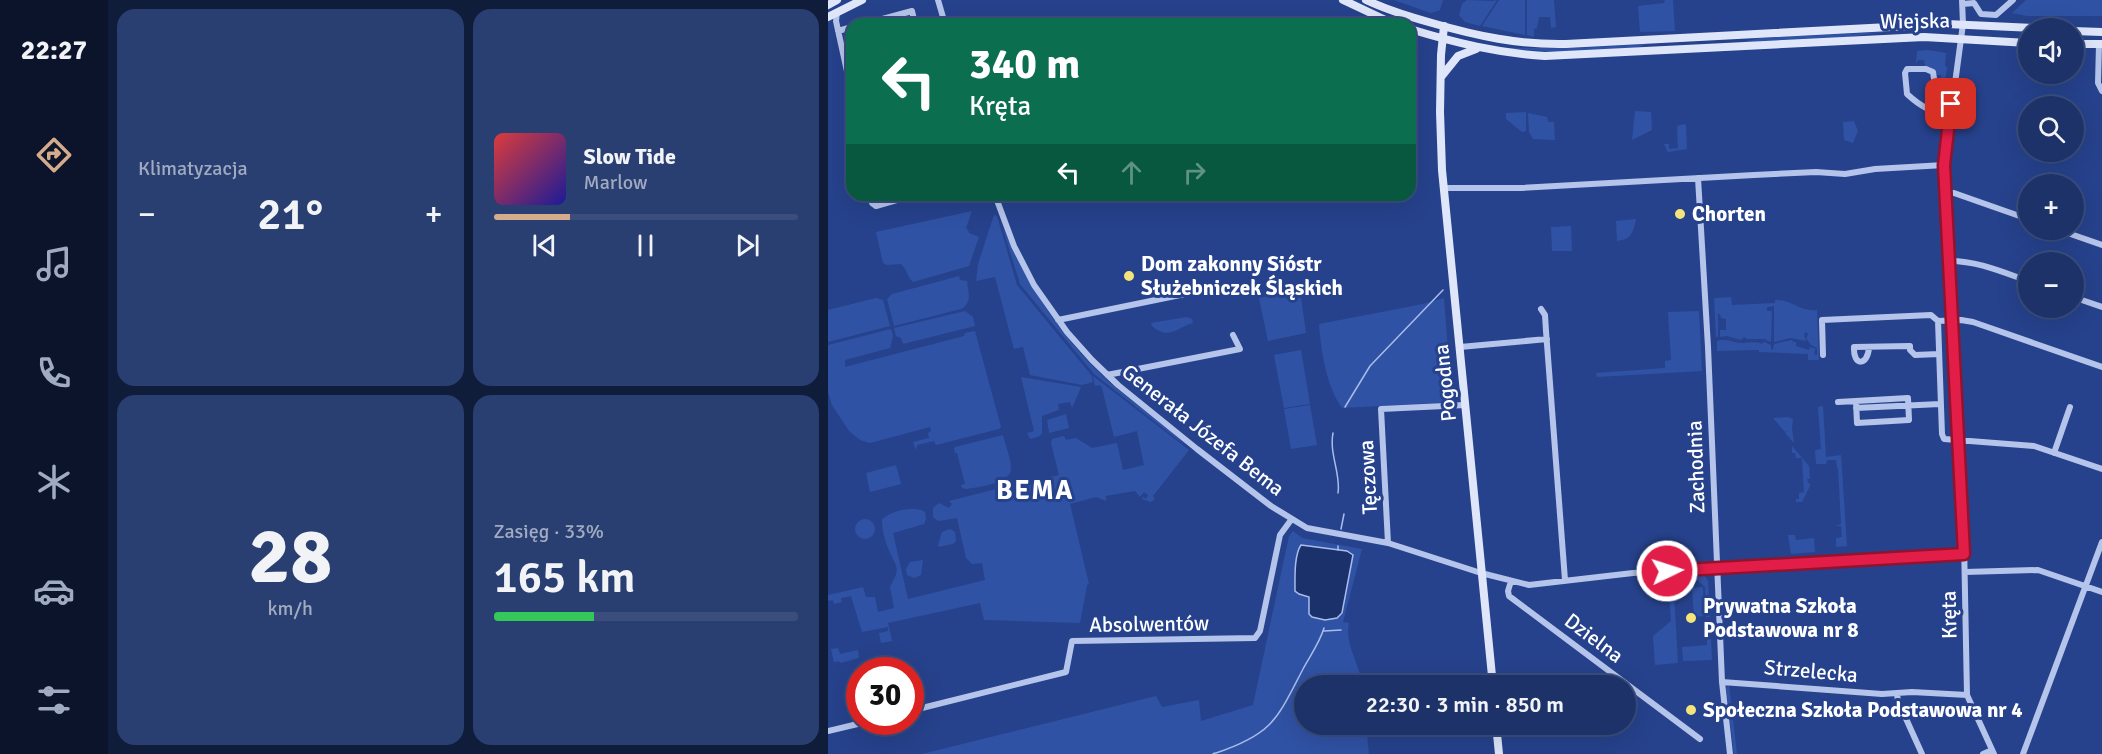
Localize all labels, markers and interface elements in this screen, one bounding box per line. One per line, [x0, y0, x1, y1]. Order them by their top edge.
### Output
street label: Wiejska [1880, 7, 1950, 35]
map controls [2018, 18, 2084, 318]
button: sound [2018, 18, 2084, 84]
text: 22:27 [21, 34, 87, 67]
text: 340 m [969, 39, 1080, 90]
icon: left [870, 42, 948, 120]
pin [1925, 78, 1976, 129]
icon: arrive [1934, 87, 1967, 120]
text: Kręta [969, 90, 1031, 123]
button: search [2018, 96, 2084, 162]
icon: directions [33, 134, 75, 176]
text: Slow Tide [584, 143, 676, 170]
text: Klimatyzacja [138, 156, 248, 181]
icon: left [1052, 156, 1085, 189]
icon: ahead [1115, 156, 1148, 189]
icon: right [1178, 156, 1211, 189]
text: Marlow [584, 170, 647, 195]
button: + [2018, 174, 2084, 240]
text: 21° [257, 187, 323, 242]
text: − [138, 194, 156, 235]
text: + [425, 194, 442, 235]
place label: Chorten [1692, 201, 1766, 227]
marker: Chorten [1673, 207, 1687, 221]
icon: previous [528, 229, 561, 262]
icon: pause [629, 229, 662, 262]
icon: next [731, 229, 764, 262]
icon: music [33, 243, 75, 285]
place label: Dom zakonny Sióstr Służebniczek Śląskich [1141, 251, 1343, 301]
button: − [2018, 252, 2084, 318]
marker: Dom zakonny Sióstr Służebniczek Śląskich [1122, 269, 1136, 283]
street label: Pogodna [1428, 343, 1462, 423]
icon: phone [33, 352, 75, 394]
street label: Generała Józefa Bema [1117, 359, 1289, 501]
street label: Zachodnia [1681, 420, 1711, 514]
street label: Tęczowa [1353, 439, 1383, 515]
icon: climate [33, 461, 75, 503]
district label: BEMA [996, 474, 1074, 507]
text: 28 [248, 509, 332, 605]
text: Zasięg · 33% [494, 519, 604, 544]
position arrow [1635, 539, 1699, 603]
text: 165 km [494, 550, 636, 605]
icon: car [33, 570, 75, 612]
street label: Kręta [1936, 591, 1962, 639]
place label: Prywatna Szkoła Podstawowa nr 8 [1703, 593, 1859, 643]
text: km/h [268, 596, 313, 621]
street label: Dzielna [1559, 607, 1629, 669]
street label: Absolwentów [1089, 610, 1209, 638]
marker: Prywatna Szkoła Podstawowa nr 8 [1684, 611, 1698, 625]
street label: Strzelecka [1763, 654, 1859, 688]
speed limit sign: 30 [846, 657, 924, 735]
icon: filters [33, 679, 75, 721]
text: 22:30 · 3 min · 850 m [1366, 691, 1564, 718]
place label: Społeczna Szkoła Podstawowa nr 4 [1703, 697, 2023, 723]
marker: Społeczna Szkoła Podstawowa nr 4 [1684, 703, 1698, 717]

